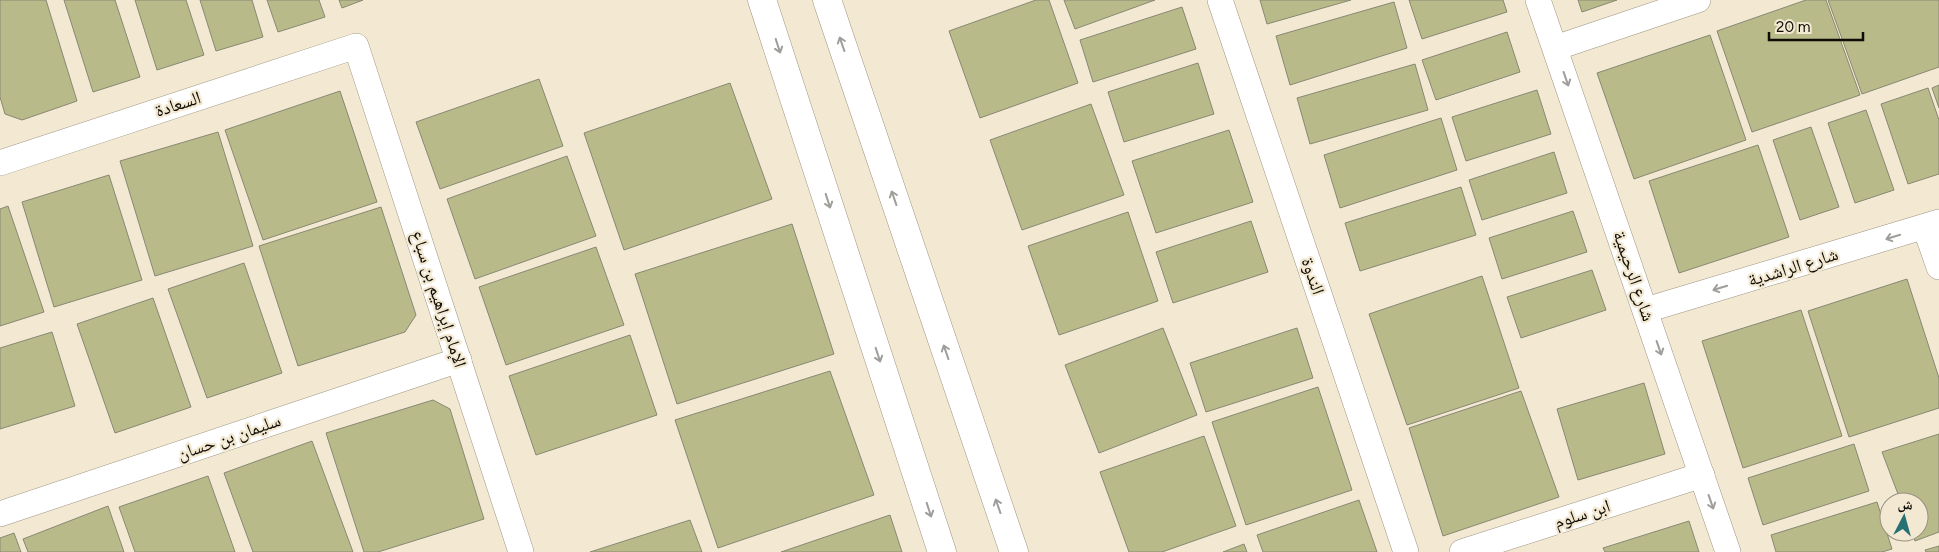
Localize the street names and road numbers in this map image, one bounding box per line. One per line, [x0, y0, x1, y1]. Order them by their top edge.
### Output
street label: السعادة [152, 86, 204, 122]
street label: الإمام إبراهيم بن سباع [406, 228, 471, 370]
street label: شارع الرحيمية [1608, 228, 1660, 324]
street label: شارع الراشدية [1745, 243, 1841, 291]
street label: الندوة [1296, 255, 1330, 297]
street label: سليمان بن حسان [174, 409, 284, 465]
street label: ابن سلوم [1551, 495, 1613, 534]

